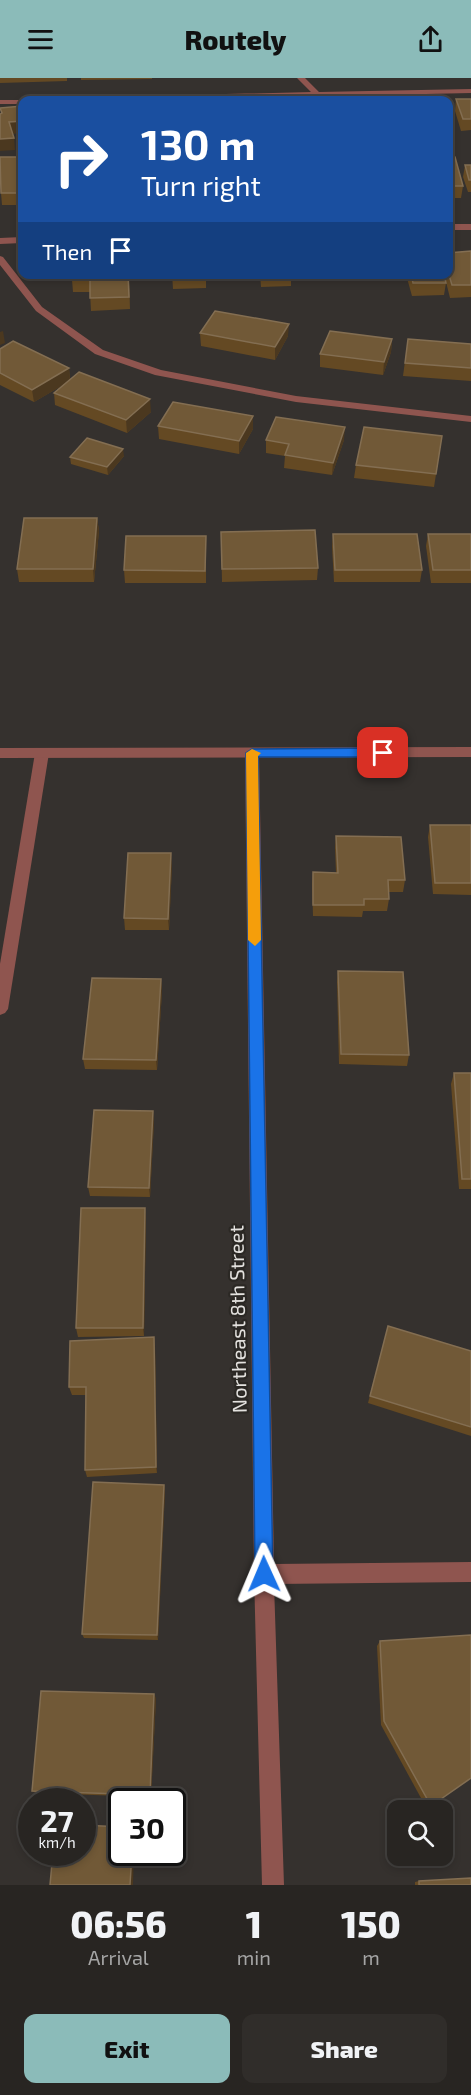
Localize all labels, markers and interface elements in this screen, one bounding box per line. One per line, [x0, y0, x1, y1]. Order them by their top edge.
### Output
icon: menu [24, 23, 57, 56]
text: Routely [185, 23, 286, 55]
icon: share [414, 23, 447, 56]
text: 130 m [141, 118, 256, 168]
icon: right [42, 120, 120, 198]
text: Turn right [141, 169, 261, 201]
icon: arrive [104, 234, 137, 267]
text: Then [42, 238, 92, 264]
pin [357, 727, 408, 778]
icon: arrive [366, 736, 399, 769]
street label: Northeast 8th Street [223, 1224, 251, 1413]
position arrow [232, 1542, 296, 1606]
speed limit sign: 30 [108, 1788, 186, 1866]
map controls [387, 1800, 453, 1866]
button: search [387, 1800, 453, 1866]
text: 27 [40, 1802, 74, 1838]
text: km/h [38, 1833, 76, 1851]
text: 06:56 [70, 1902, 167, 1945]
text: 1 [246, 1902, 262, 1945]
text: 150 [341, 1902, 401, 1945]
text: Arrival [88, 1945, 149, 1969]
text: min [237, 1945, 271, 1969]
text: m [362, 1945, 380, 1969]
button: Exit [24, 2014, 230, 2083]
button: Share [242, 2014, 447, 2083]

